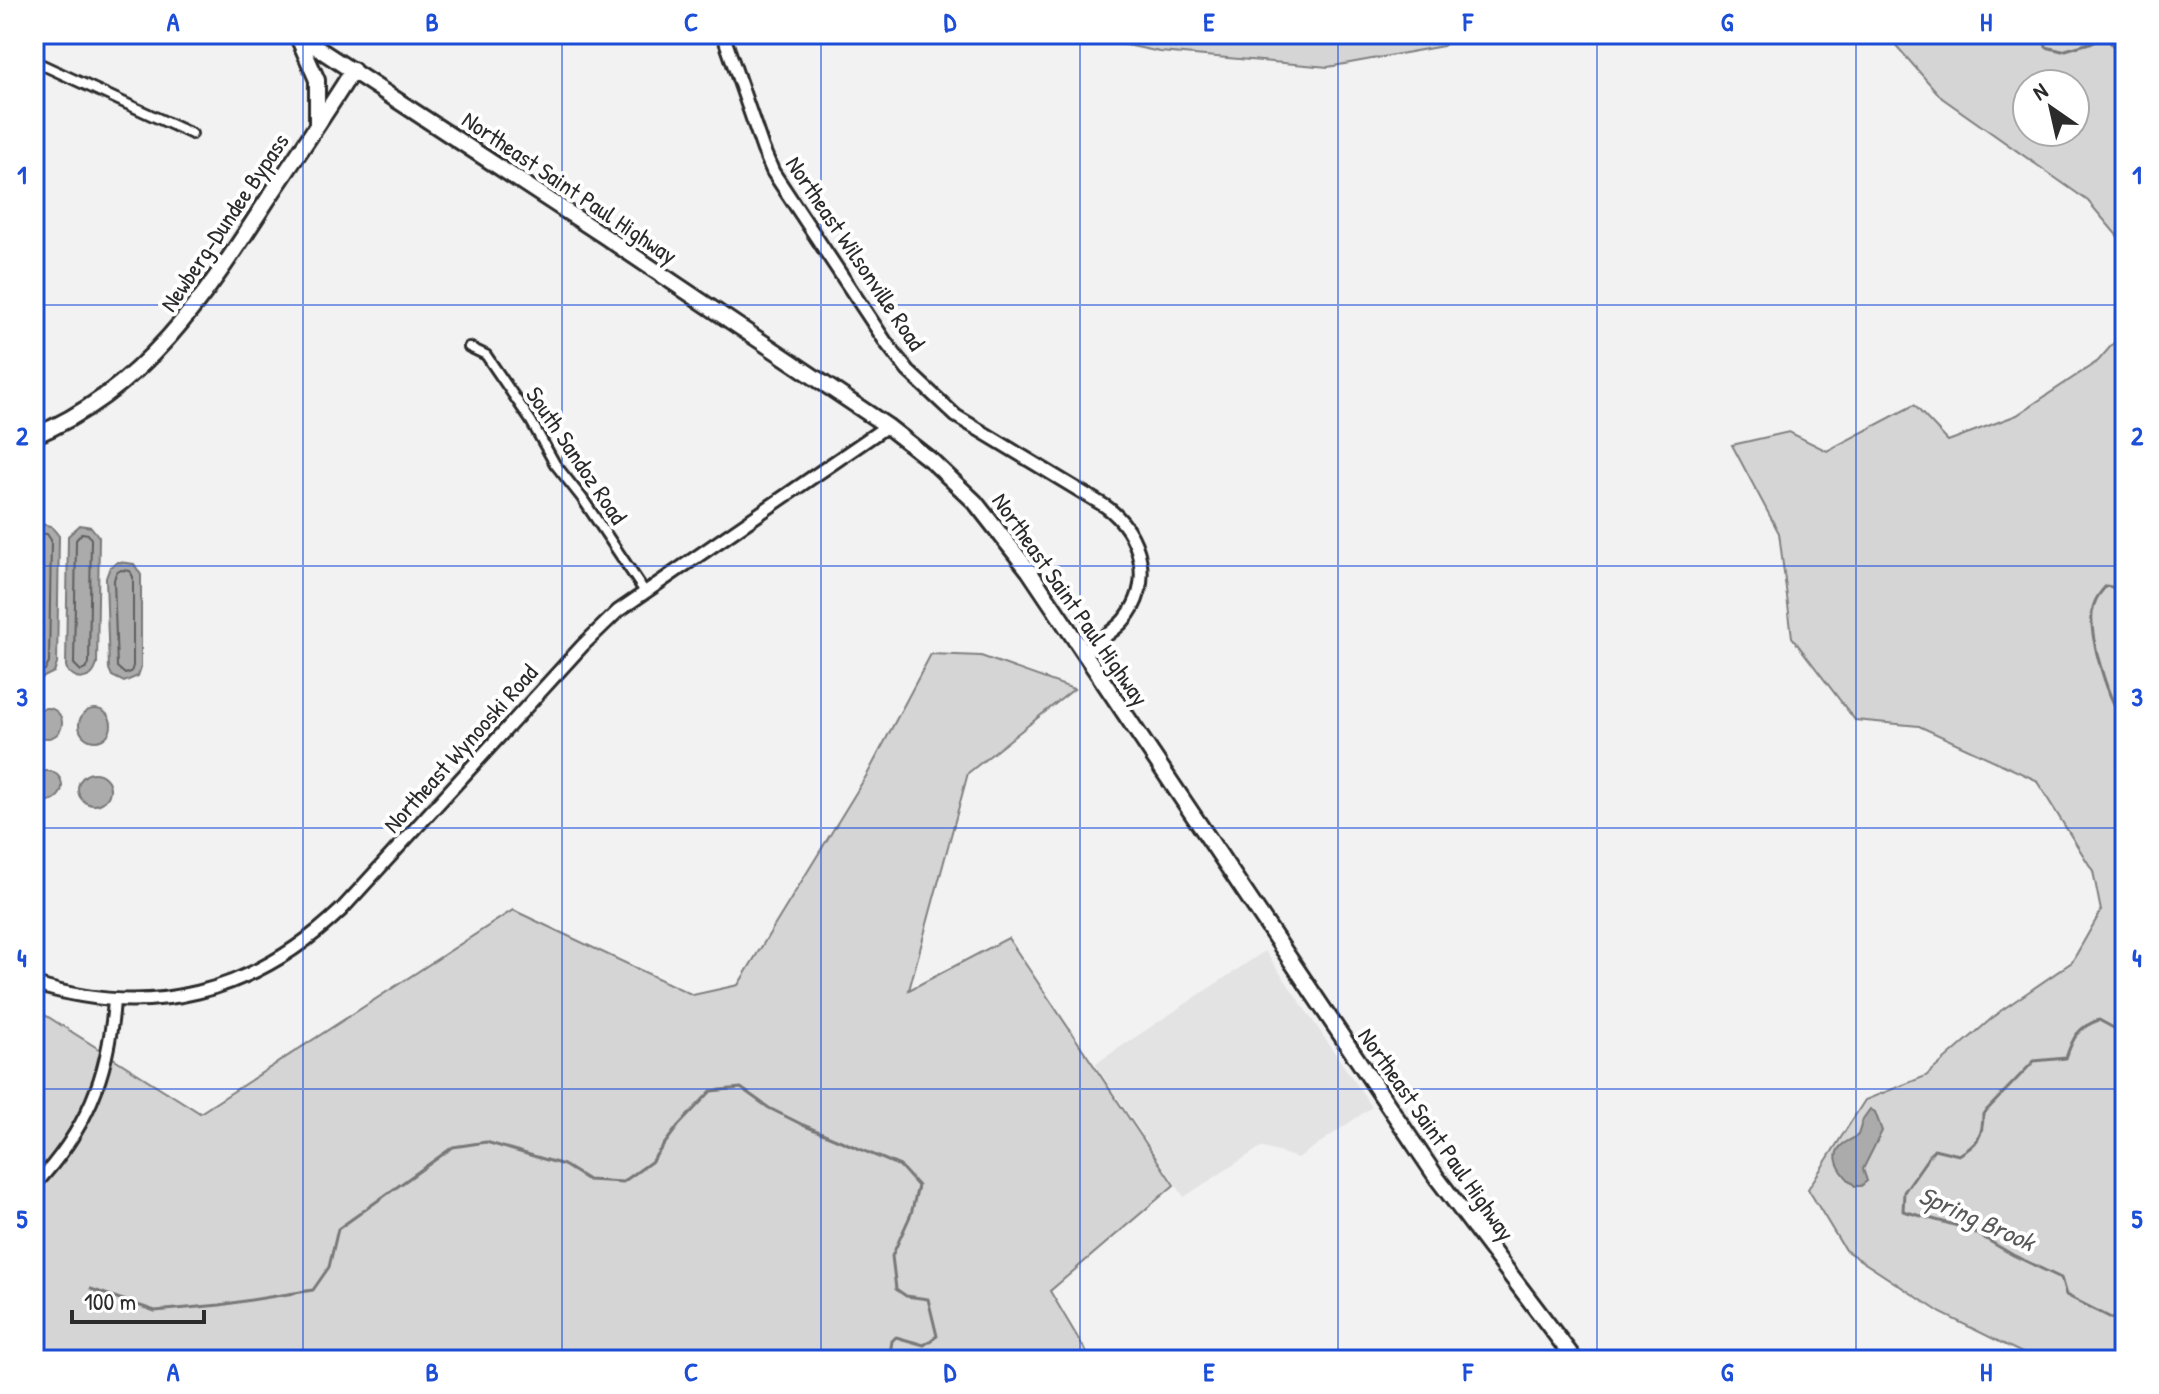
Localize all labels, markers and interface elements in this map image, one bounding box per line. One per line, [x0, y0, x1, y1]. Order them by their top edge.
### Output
text: A [167, 4, 180, 39]
text: B [425, 4, 439, 39]
text: C [684, 4, 698, 39]
text: D [944, 4, 957, 39]
text: E [1203, 4, 1215, 39]
text: F [1462, 4, 1474, 39]
text: G [1721, 4, 1734, 39]
text: H [1980, 4, 1992, 39]
north arrow [2011, 68, 2091, 148]
text: N [2027, 76, 2053, 107]
street label: Northeast Saint Paul Highway [456, 103, 684, 271]
street label: Newberg-Dundee Bypass [152, 126, 296, 318]
street label: Northeast Wilsonville Road [779, 150, 933, 356]
text: 1 [17, 157, 27, 192]
text: 1 [2132, 157, 2142, 192]
street label: South Sandoz Road [519, 380, 635, 530]
text: 2 [16, 418, 29, 453]
text: 2 [2131, 418, 2144, 453]
street label: Northeast Saint Paul Highway [985, 486, 1157, 712]
street label: Northeast Wynooski Road [376, 657, 544, 839]
text: 3 [16, 679, 28, 714]
text: 3 [2131, 679, 2143, 714]
text: 4 [17, 940, 27, 975]
text: 4 [2132, 940, 2142, 975]
street label: Northeast Saint Paul Highway [1351, 1021, 1523, 1247]
water label: Spring Brook [1913, 1177, 2042, 1261]
text: 5 [17, 1201, 28, 1236]
text: 5 [2132, 1201, 2143, 1236]
scale bar [72, 1274, 204, 1324]
text: 100 m [84, 1285, 136, 1317]
text: A [167, 1354, 180, 1389]
text: B [425, 1354, 439, 1389]
text: C [684, 1354, 698, 1389]
text: D [944, 1354, 957, 1389]
text: E [1203, 1354, 1215, 1389]
text: F [1462, 1354, 1474, 1389]
text: G [1721, 1354, 1734, 1389]
text: H [1980, 1354, 1992, 1389]

